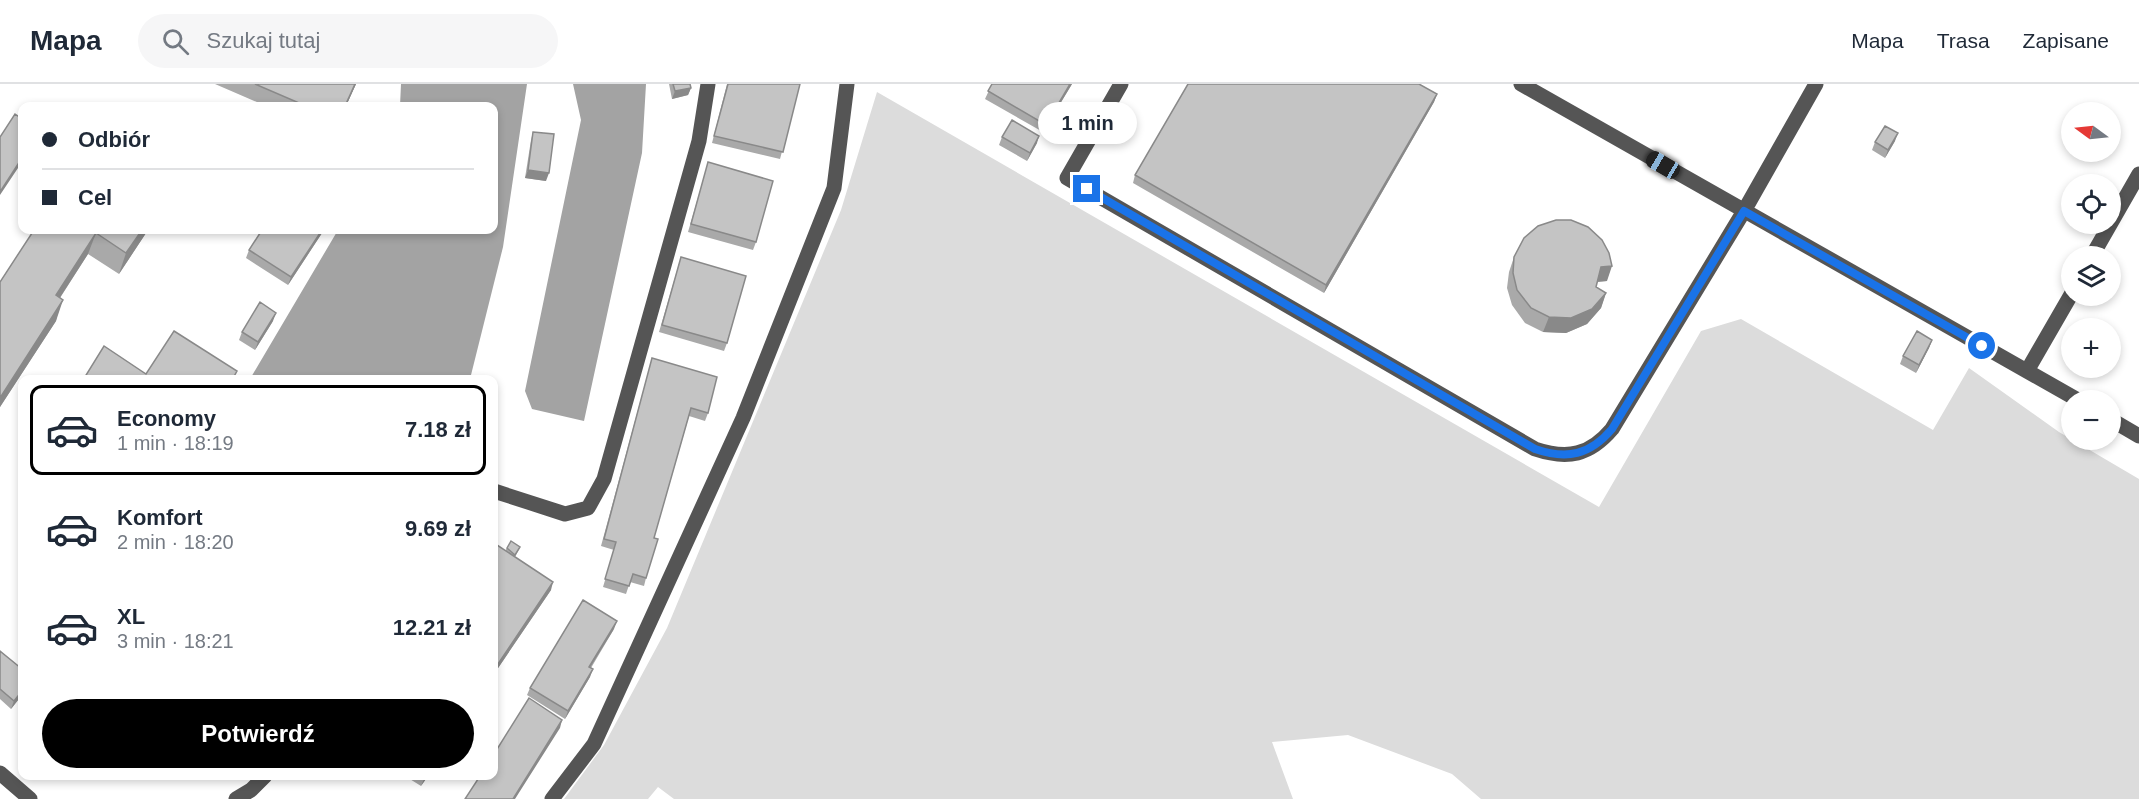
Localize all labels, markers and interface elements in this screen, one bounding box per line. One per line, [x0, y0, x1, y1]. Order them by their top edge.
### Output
search box [138, 14, 558, 68]
text: Mapa [30, 25, 102, 56]
icon: search [159, 25, 192, 58]
text: Szukaj tutaj [207, 28, 320, 53]
text: Mapa [1851, 29, 1904, 52]
text: Trasa [1937, 29, 1990, 52]
text: Zapisane [2023, 29, 2109, 52]
callout: 1 min [1038, 102, 1136, 144]
north arrow [2061, 102, 2121, 162]
map controls [2061, 102, 2121, 450]
text: 1 min [1061, 112, 1114, 134]
text: Odbiór [78, 127, 150, 152]
car [1643, 148, 1683, 182]
button: locate [2061, 174, 2121, 234]
route end [1073, 175, 1100, 202]
text: Cel [78, 185, 112, 210]
button: layers [2061, 246, 2121, 306]
button: + [2061, 318, 2121, 378]
route start [1968, 332, 1995, 359]
button: − [2061, 390, 2121, 450]
icon: car [45, 403, 99, 457]
text: Economy [117, 406, 216, 431]
text: 7.18 zł [405, 417, 471, 442]
text: 1 min · 18:19 [117, 432, 234, 454]
icon: car [45, 502, 99, 556]
text: Komfort [117, 505, 203, 530]
text: 9.69 zł [405, 516, 471, 541]
text: 2 min · 18:20 [117, 531, 234, 553]
icon: car [45, 601, 99, 655]
text: XL [117, 604, 145, 629]
text: 12.21 zł [393, 615, 471, 640]
text: 3 min · 18:21 [117, 630, 234, 652]
button: Potwierdź [42, 699, 474, 768]

